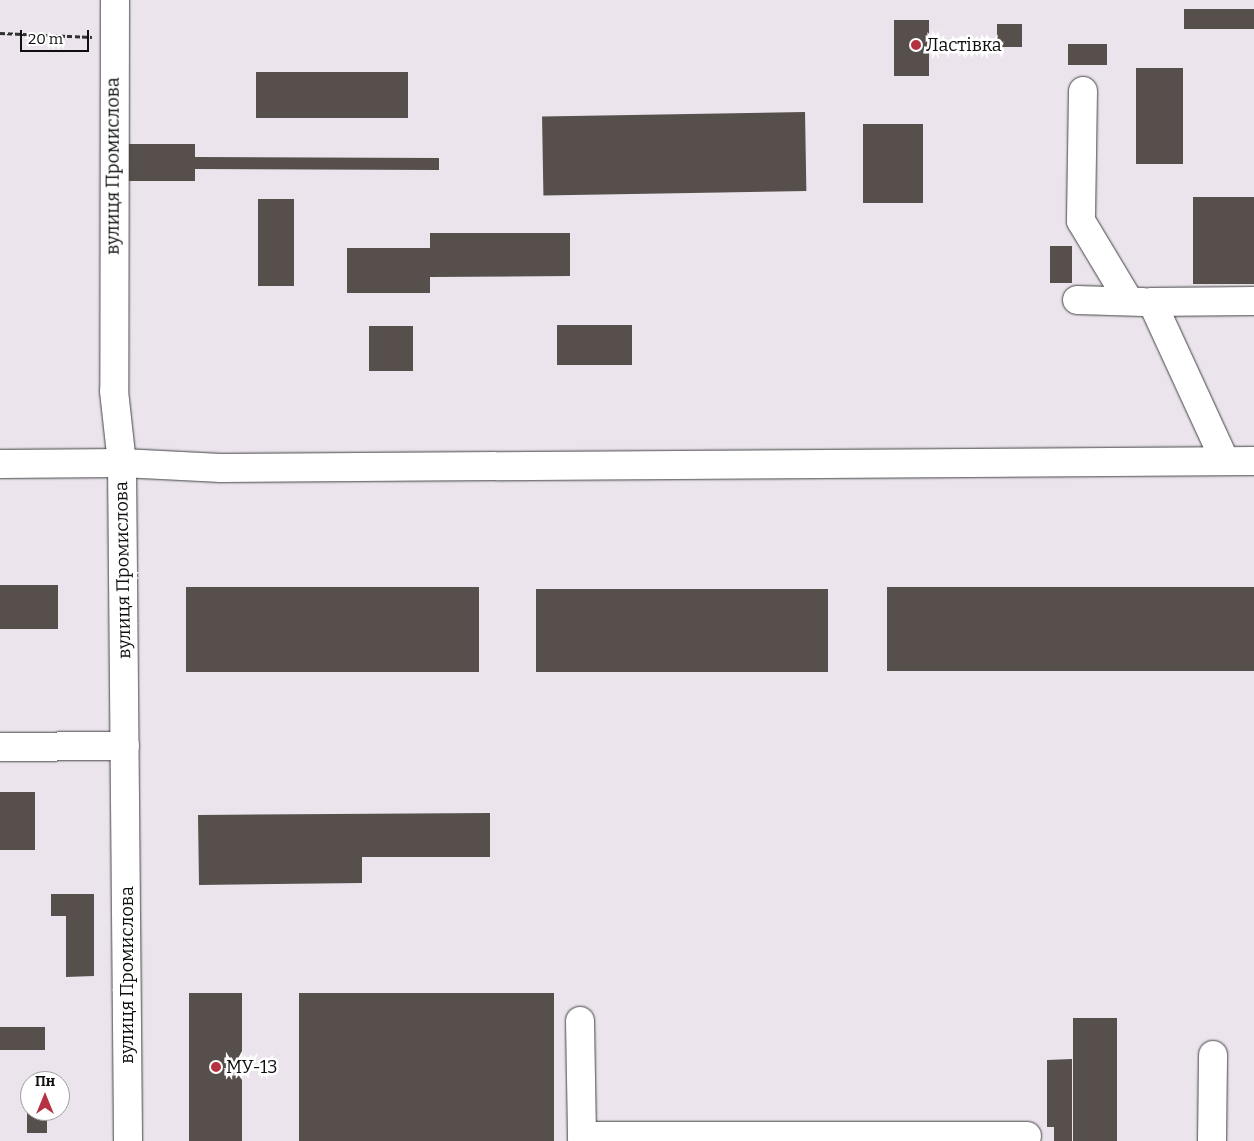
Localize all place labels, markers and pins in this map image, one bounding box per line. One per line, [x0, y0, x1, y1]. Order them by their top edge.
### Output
place label: Ластівка [926, 34, 1002, 56]
marker: Ластівка [910, 39, 922, 51]
place label: МУ-13 [226, 1056, 278, 1078]
marker: МУ-13 [210, 1061, 222, 1073]

